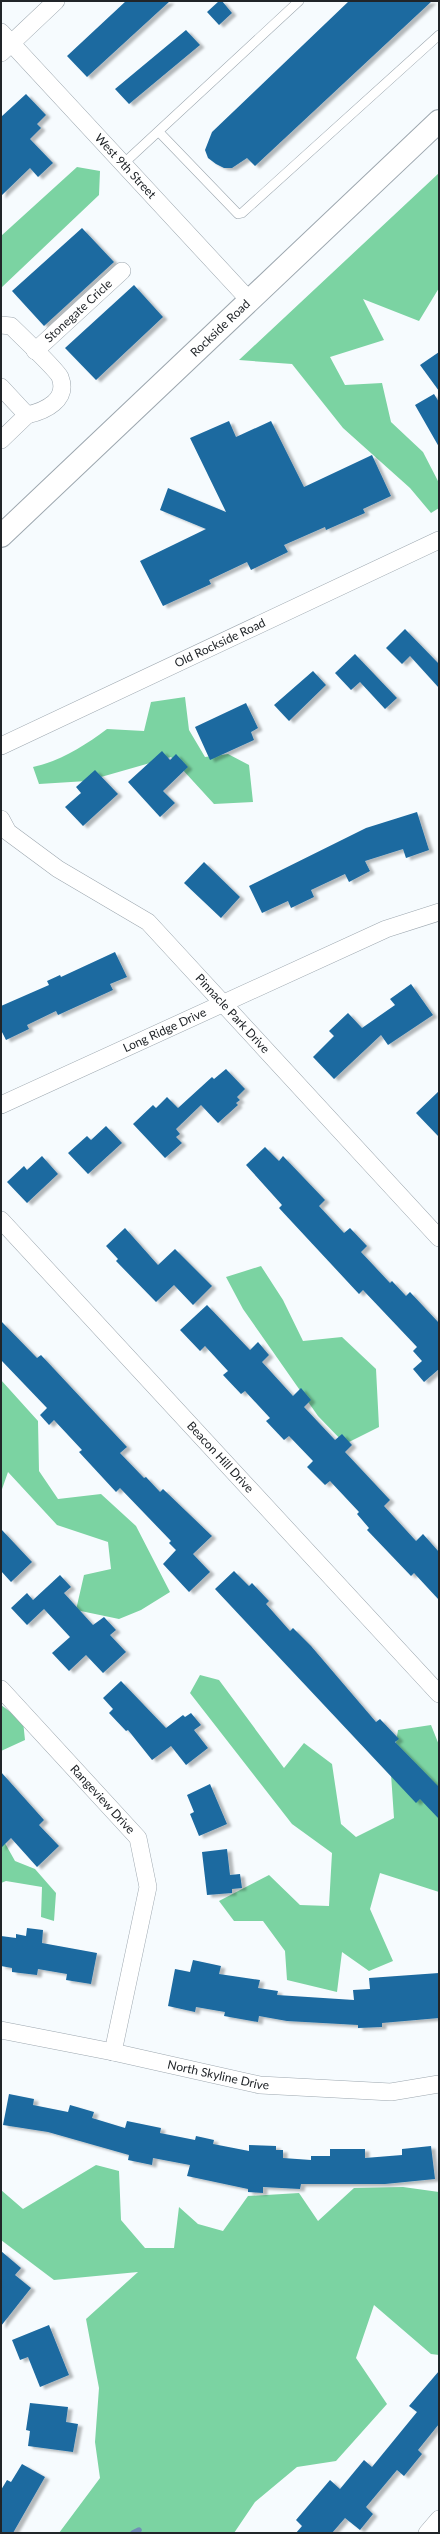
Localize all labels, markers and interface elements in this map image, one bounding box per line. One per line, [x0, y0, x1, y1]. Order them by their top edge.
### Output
street label: West 9th Street [92, 130, 160, 202]
street label: Stonegate Cricle [41, 276, 115, 345]
street label: Rockside Road [187, 296, 253, 360]
street label: Old Rockside Road [172, 615, 268, 670]
street label: Pinnacle Park Drive [192, 970, 273, 1056]
street label: Long Ridge Drive [121, 1004, 208, 1055]
street label: Beacon Hill Drive [184, 1418, 257, 1496]
street label: Rangeview Drive [67, 1761, 138, 1837]
street label: North Skyline Drive [166, 2056, 269, 2093]

